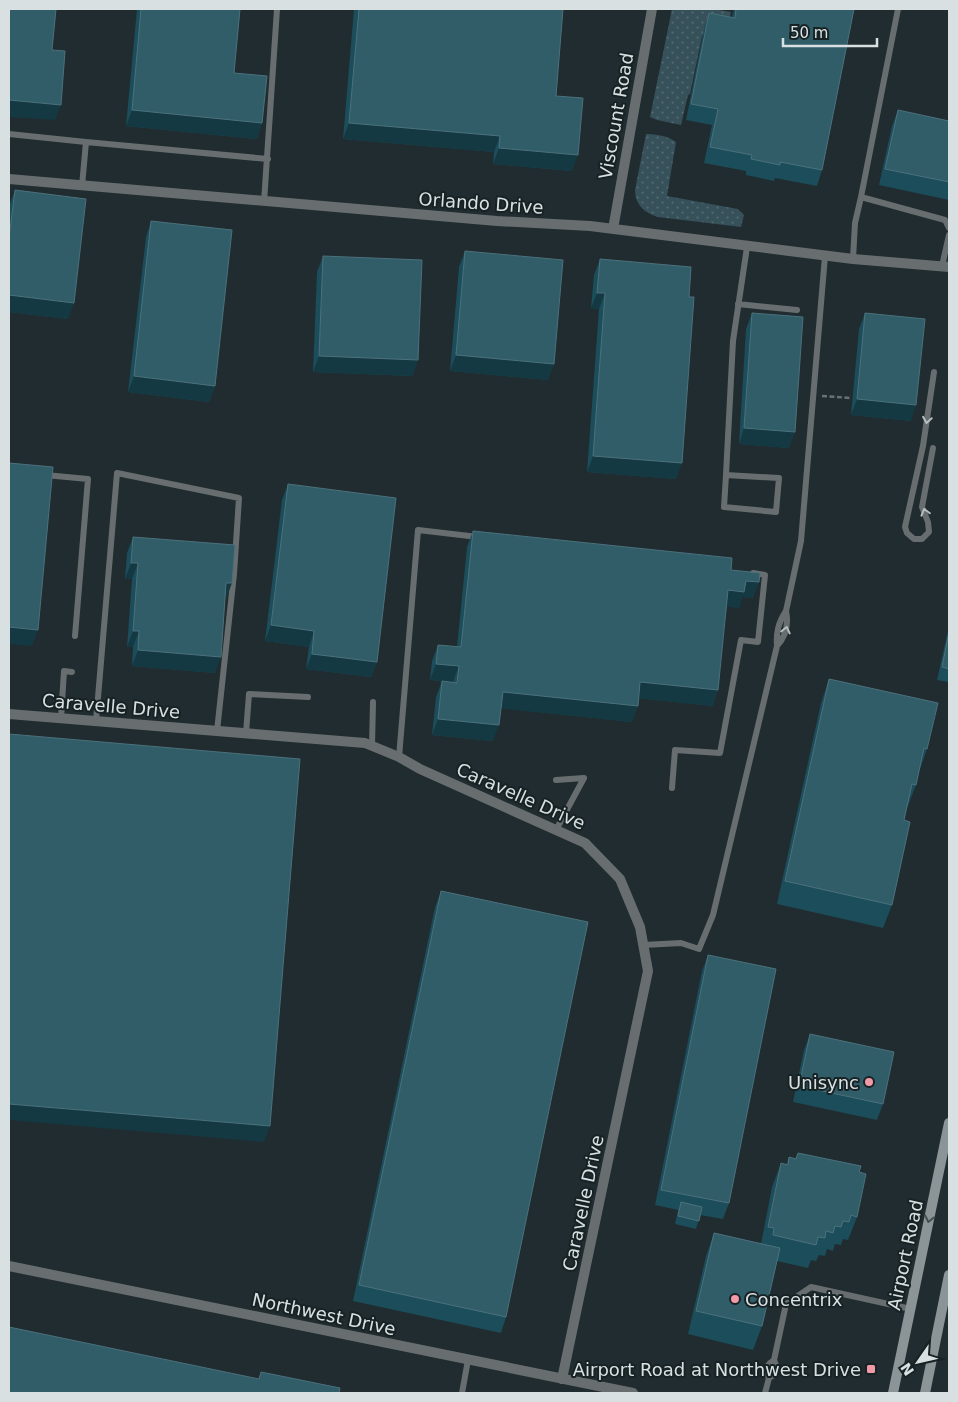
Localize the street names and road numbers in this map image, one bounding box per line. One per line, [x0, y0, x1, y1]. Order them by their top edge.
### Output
street label: Viscount Road [595, 51, 637, 181]
street label: Orlando Drive [418, 188, 544, 218]
street label: Caravelle Drive [41, 690, 181, 722]
street label: Caravelle Drive [453, 758, 589, 834]
street label: Caravelle Drive [558, 1133, 608, 1273]
street label: Airport Road [883, 1198, 927, 1312]
street label: Northwest Drive [250, 1289, 398, 1339]

